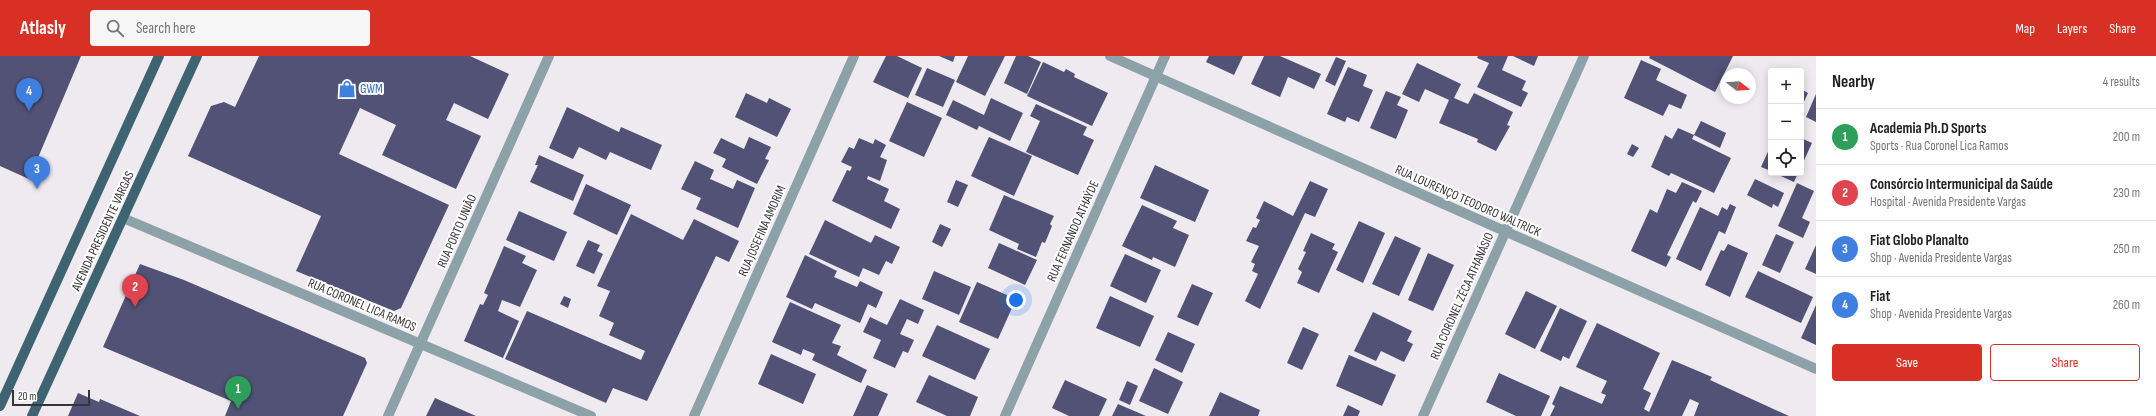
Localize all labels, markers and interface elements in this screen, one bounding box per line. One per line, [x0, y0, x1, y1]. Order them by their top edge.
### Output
search box [90, 10, 370, 46]
text: Atlasly [20, 17, 66, 40]
icon: search [104, 17, 126, 39]
text: Search here [136, 19, 196, 38]
text: Map [2015, 20, 2035, 37]
text: Layers [2057, 20, 2087, 37]
text: Share [2109, 20, 2136, 37]
north arrow [1720, 68, 1756, 104]
map controls [1768, 68, 1804, 176]
button: + [1768, 68, 1804, 104]
text: Nearby [1832, 72, 1875, 92]
text: 4 results [2103, 74, 2140, 90]
pin: 4 [16, 78, 42, 111]
shop icon: GWM [337, 79, 357, 99]
place label: GWM [360, 81, 383, 97]
button: − [1768, 104, 1804, 140]
text: Academia Ph.D Sports [1870, 119, 1986, 138]
text: 1 [1842, 129, 1848, 145]
text: 200 m [2113, 129, 2140, 145]
text: Sports · Rua Coronel Lica Ramos [1870, 138, 2008, 154]
button: locate [1768, 140, 1804, 176]
pin: 3 [24, 156, 50, 189]
street label: RUA LOURENÇO TEODORO WALTRICK [1393, 162, 1543, 240]
street label: AVENIDA PRESIDENTE VARGAS [68, 168, 138, 294]
text: Consórcio Intermunicipal da Saúde [1870, 175, 2053, 194]
street label: RUA FERNANDO ATHAÝDE [1043, 178, 1103, 284]
street label: RUA JOSEFINA AMORIM [735, 183, 789, 279]
text: 2 [1842, 185, 1848, 201]
text: 230 m [2113, 185, 2140, 201]
street label: RUA PORTO UNIÃO [434, 192, 480, 270]
text: Hospital · Avenida Presidente Vargas [1870, 194, 2026, 210]
street label: RUA CORONEL ZÉCA ATHANÁSIO [1427, 230, 1497, 362]
text: Fiat Globo Planalto [1870, 231, 1969, 250]
text: 3 [1842, 241, 1848, 257]
text: 250 m [2113, 241, 2140, 257]
text: Shop · Avenida Presidente Vargas [1870, 250, 2012, 266]
pin: 2 [122, 274, 148, 307]
street label: RUA CORONEL LICA RAMOS [305, 275, 419, 335]
text: Fiat [1870, 287, 1890, 306]
your location [1006, 290, 1026, 310]
text: 4 [1842, 297, 1848, 313]
text: 260 m [2113, 297, 2140, 313]
text: Shop · Avenida Presidente Vargas [1870, 306, 2012, 322]
button: Save [1832, 344, 1982, 381]
button: Share [1990, 344, 2140, 381]
pin: 1 [225, 376, 251, 409]
scale bar [12, 388, 90, 407]
text: 20 m [18, 390, 36, 403]

